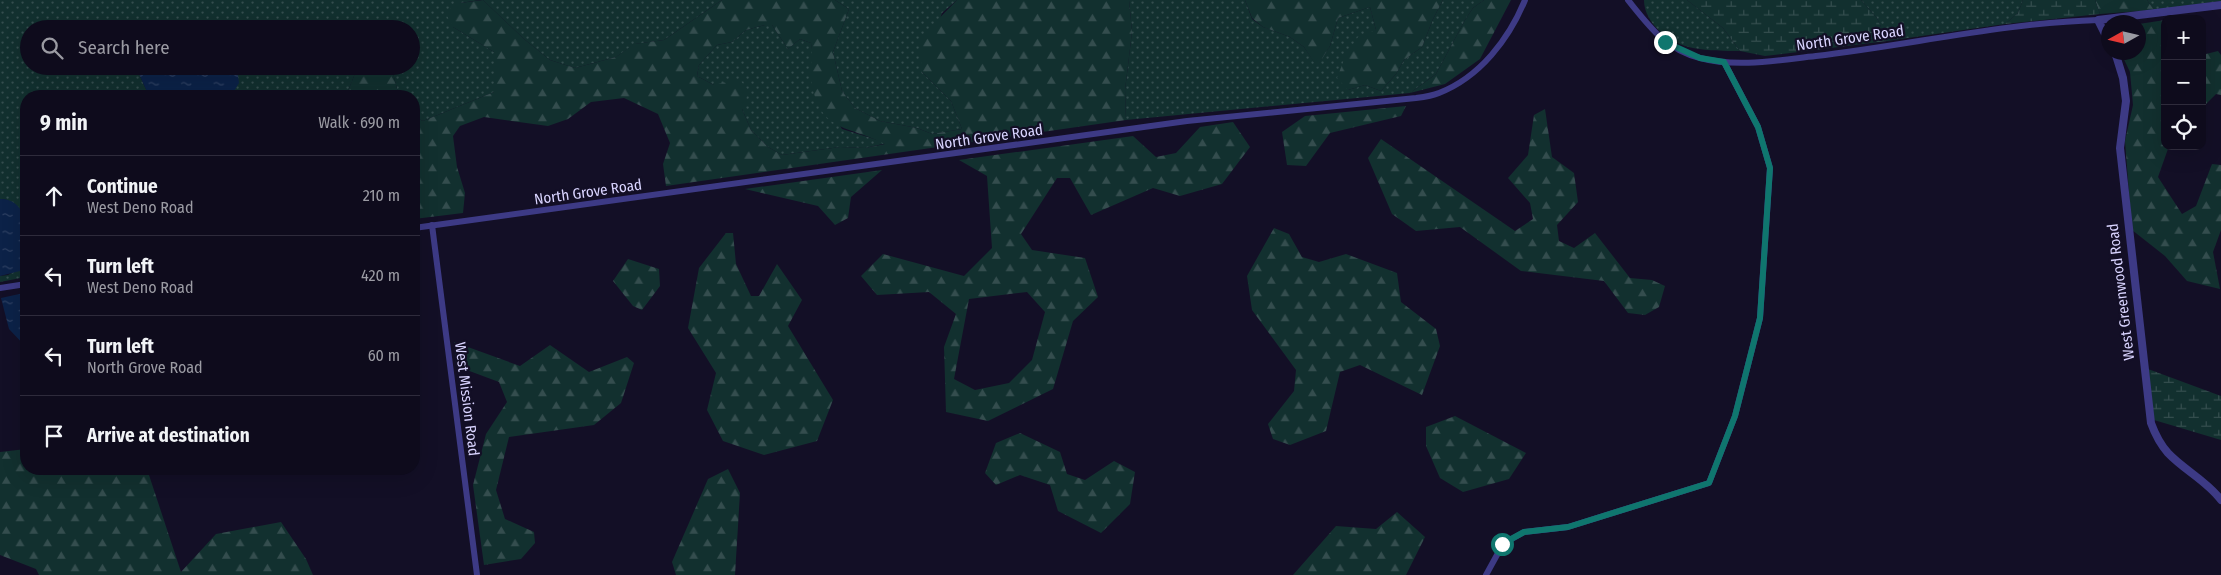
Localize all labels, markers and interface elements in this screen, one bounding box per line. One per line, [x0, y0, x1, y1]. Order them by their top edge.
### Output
north arrow [2101, 15, 2146, 60]
map controls [2161, 15, 2206, 150]
button: + [2161, 15, 2206, 60]
search box [20, 20, 420, 75]
street label: North Grove Road [1795, 22, 1905, 54]
route end [1654, 31, 1677, 54]
icon: search [38, 34, 66, 62]
text: Search here [78, 36, 170, 59]
button: − [2161, 60, 2206, 105]
button: locate [2161, 105, 2206, 150]
text: 9 min [40, 110, 88, 136]
text: Walk · 690 m [318, 113, 400, 132]
street label: North Grove Road [934, 121, 1044, 153]
text: Continue [87, 175, 158, 198]
street label: North Grove Road [533, 176, 643, 208]
icon: ahead [40, 182, 68, 210]
text: 210 m [363, 186, 400, 205]
text: West Deno Road [87, 198, 194, 217]
street label: West Greenwood Road [2104, 223, 2138, 361]
text: Turn left [87, 255, 154, 278]
icon: left [40, 262, 68, 290]
text: 420 m [361, 266, 400, 285]
text: West Deno Road [87, 278, 194, 297]
text: Turn left [87, 335, 154, 358]
street label: West Mission Road [451, 341, 483, 457]
icon: left [40, 342, 68, 370]
text: 60 m [368, 346, 400, 365]
text: North Grove Road [87, 358, 203, 377]
icon: arrive [40, 422, 68, 450]
text: Arrive at destination [87, 424, 250, 447]
route start [1491, 533, 1514, 556]

